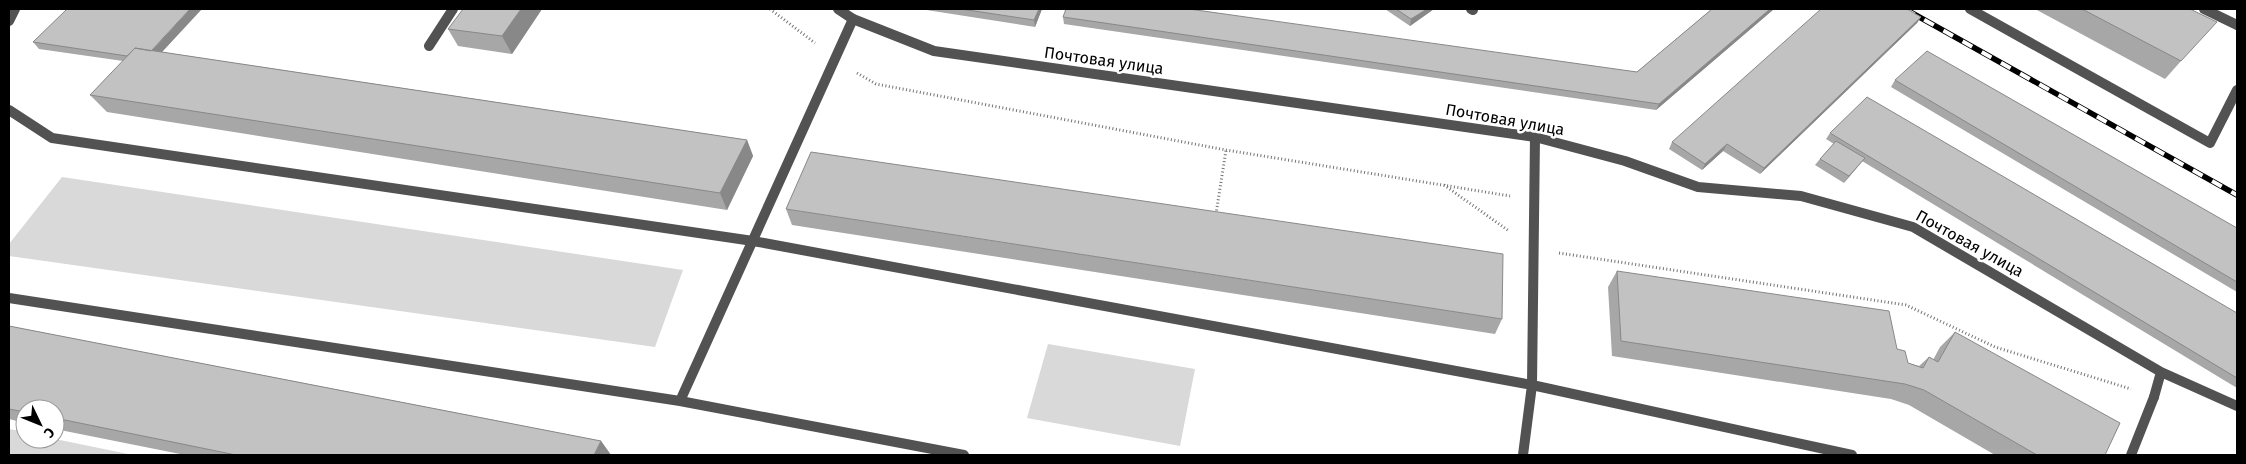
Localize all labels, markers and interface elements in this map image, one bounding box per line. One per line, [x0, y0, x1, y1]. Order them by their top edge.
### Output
street label: Почтовая улица [1043, 43, 1165, 78]
street label: Почтовая улица [1444, 100, 1566, 139]
street label: Почтовая улица [1913, 206, 2027, 281]
north arrow [15, 399, 65, 449]
text: С [40, 424, 58, 441]

